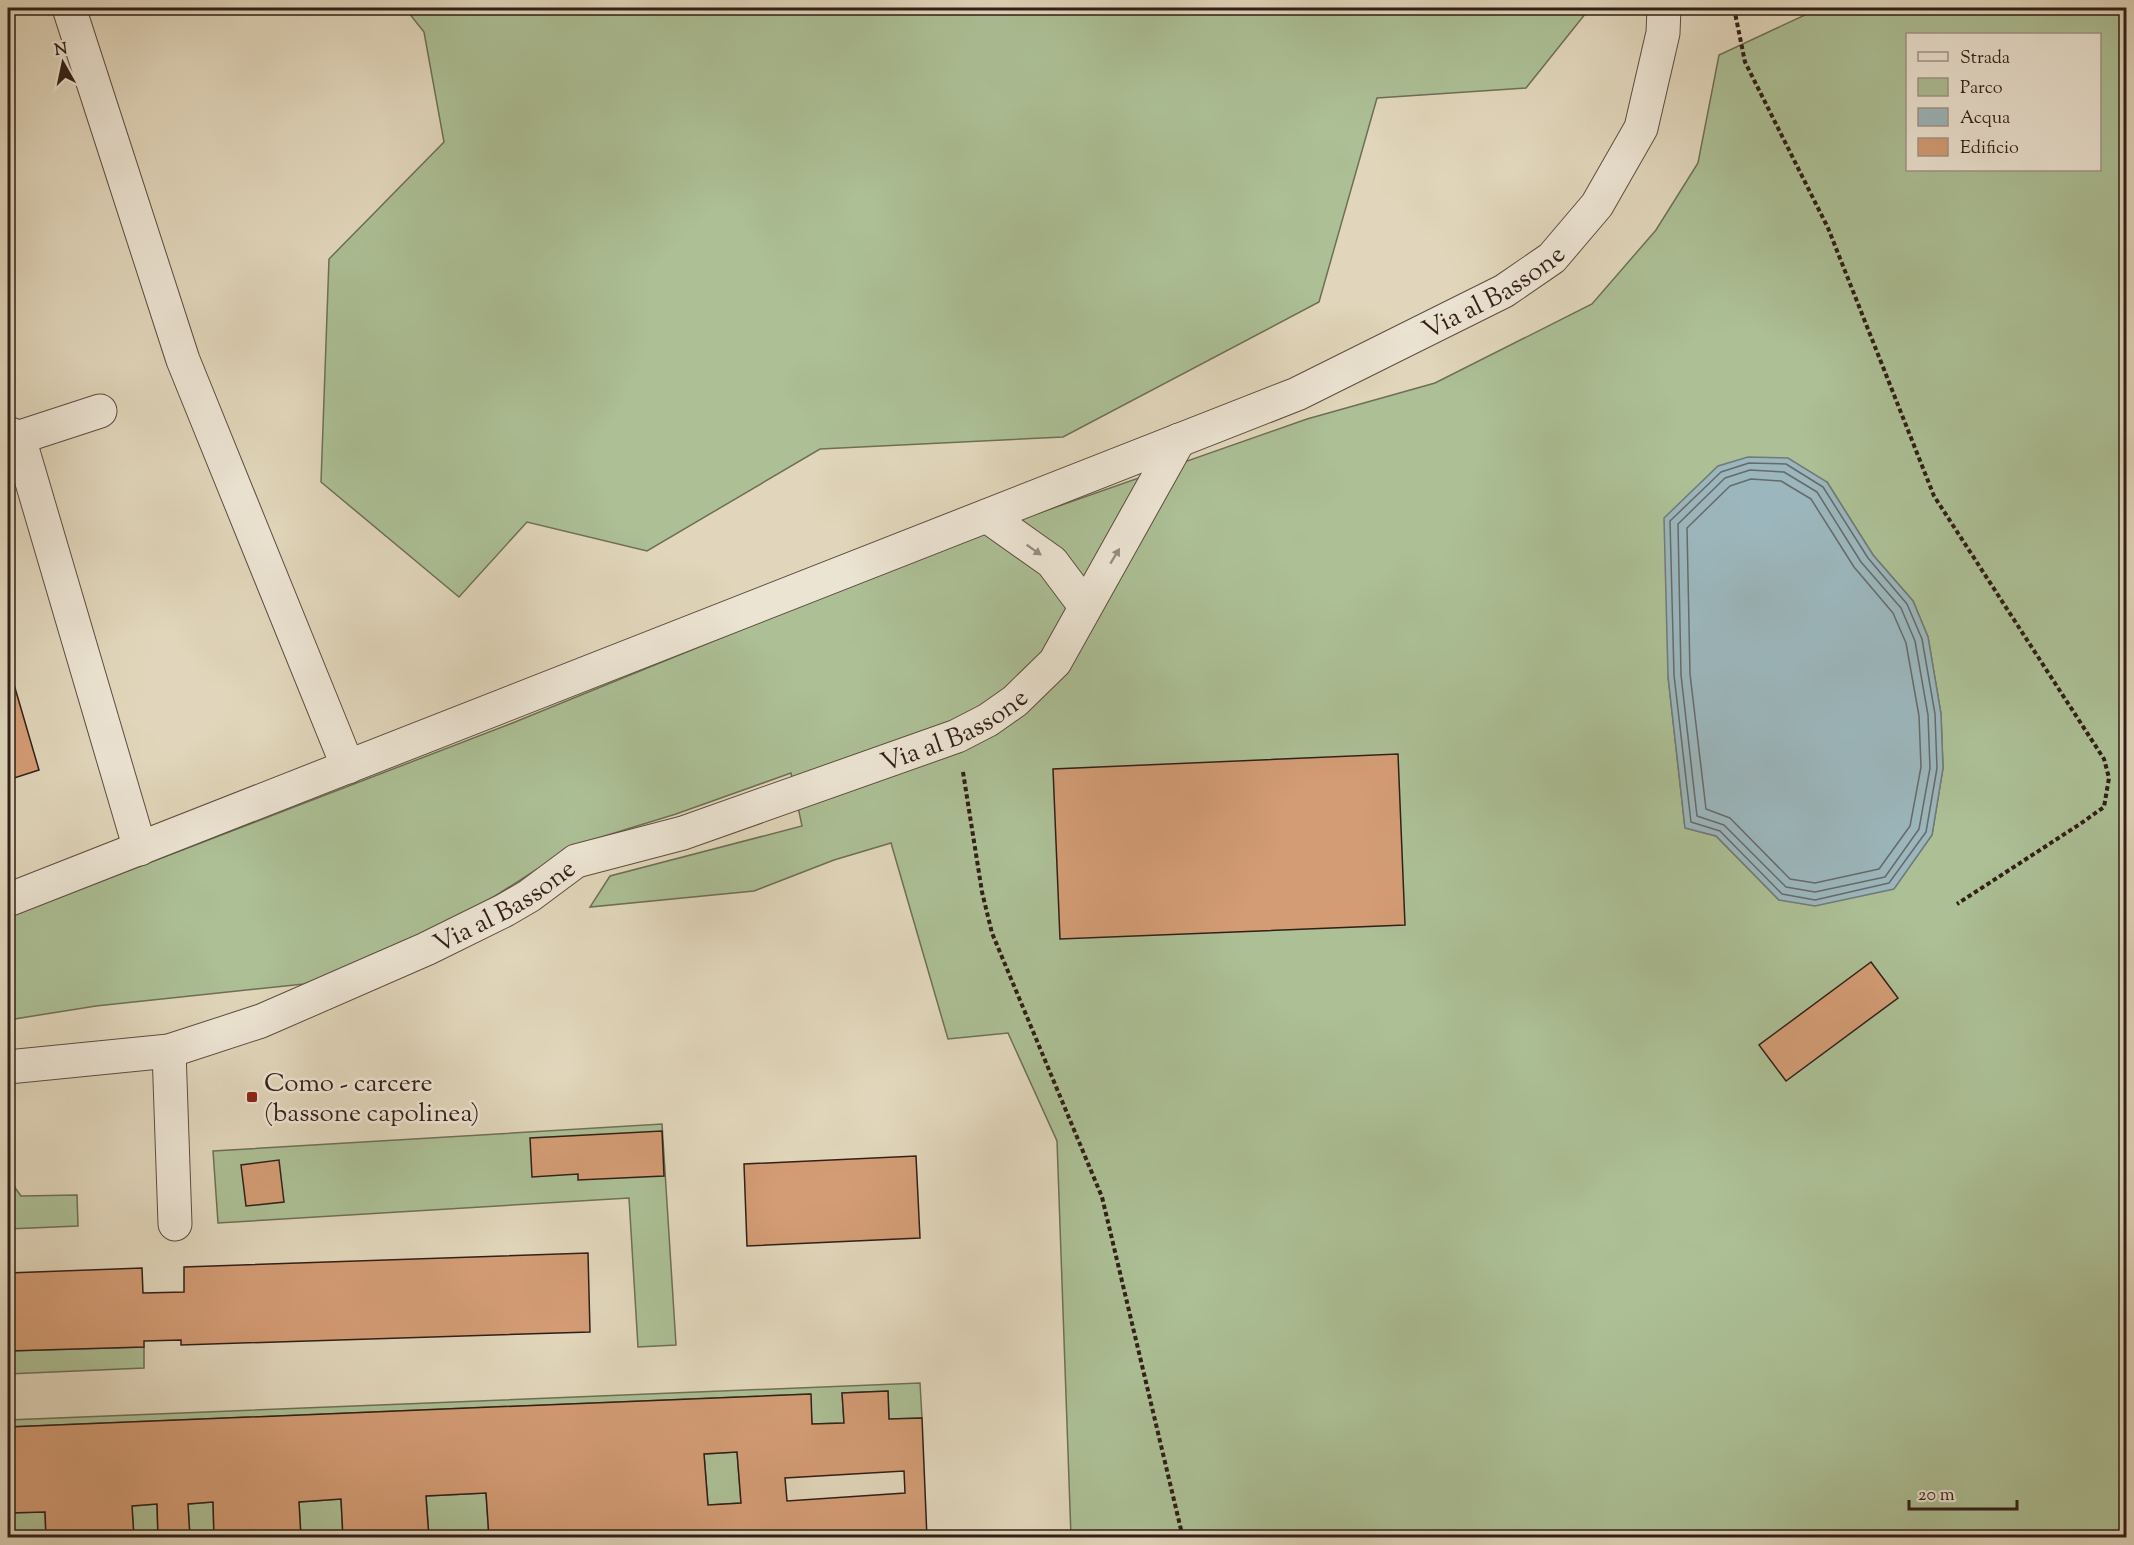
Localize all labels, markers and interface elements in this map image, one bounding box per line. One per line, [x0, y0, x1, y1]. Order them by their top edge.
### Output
north arrow [33, 33, 93, 93]
legend [1906, 33, 2101, 171]
text: N [53, 38, 69, 63]
text: Strada [1960, 46, 2010, 72]
text: Parco [1960, 76, 2003, 102]
text: Acqua [1960, 106, 2010, 132]
text: Edificio [1960, 136, 2019, 162]
street label: Via al Bassone [1417, 239, 1575, 350]
one-way arrow [1026, 544, 1042, 556]
one-way arrow [1109, 548, 1120, 564]
street label: Via al Bassone [876, 682, 1038, 783]
street label: Via al Bassone [428, 851, 584, 964]
place label: Como - carcere (bassone capolinea) [264, 1066, 480, 1133]
marker: Como - carcere (bassone capolinea) [245, 1090, 259, 1104]
scale bar [1909, 1473, 2017, 1511]
text: 20 m [1918, 1483, 1955, 1509]

